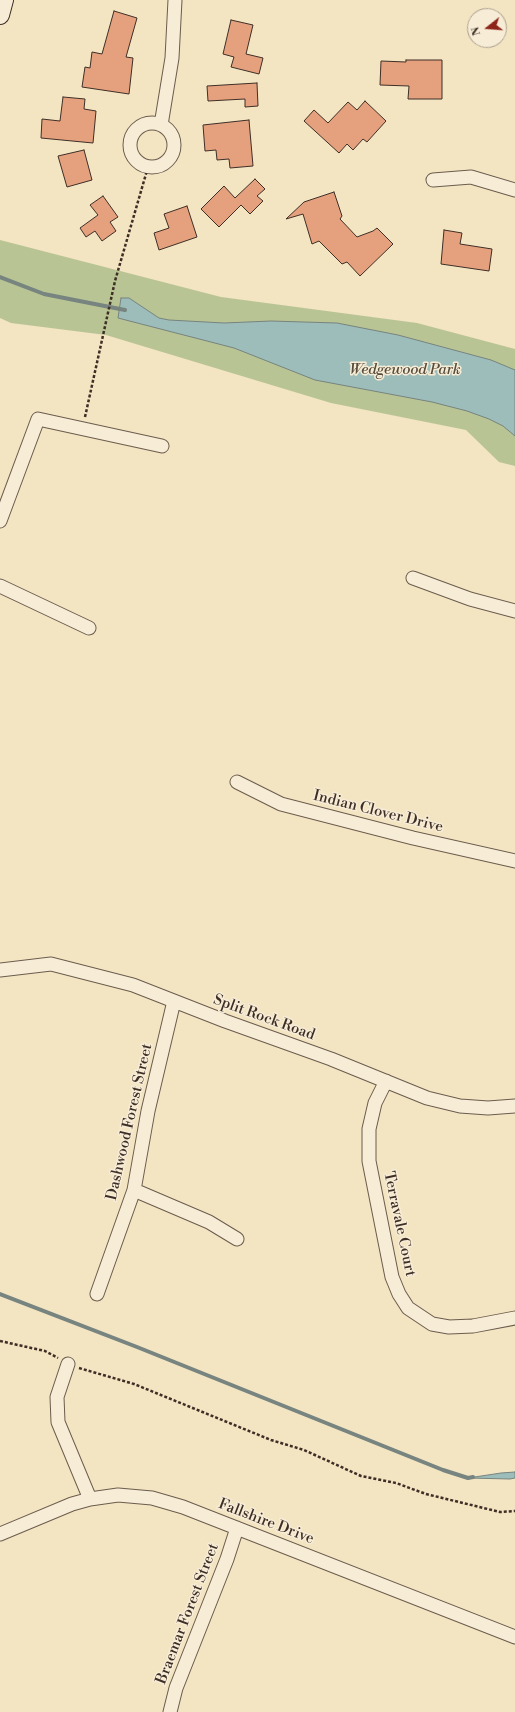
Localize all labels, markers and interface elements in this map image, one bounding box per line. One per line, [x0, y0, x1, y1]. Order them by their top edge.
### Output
north arrow [467, 8, 507, 48]
text: N [469, 25, 484, 37]
park label: Wedgewood Park [349, 361, 461, 379]
street label: Indian Clover Drive [311, 787, 445, 837]
street label: Split Rock Road [211, 991, 317, 1045]
street label: Dashwood Forest Street [103, 1042, 157, 1202]
street label: Terravale Court [379, 1170, 419, 1278]
street label: Fallshire Drive [216, 1495, 316, 1549]
street label: Braemar Forest Street [153, 1541, 223, 1687]

